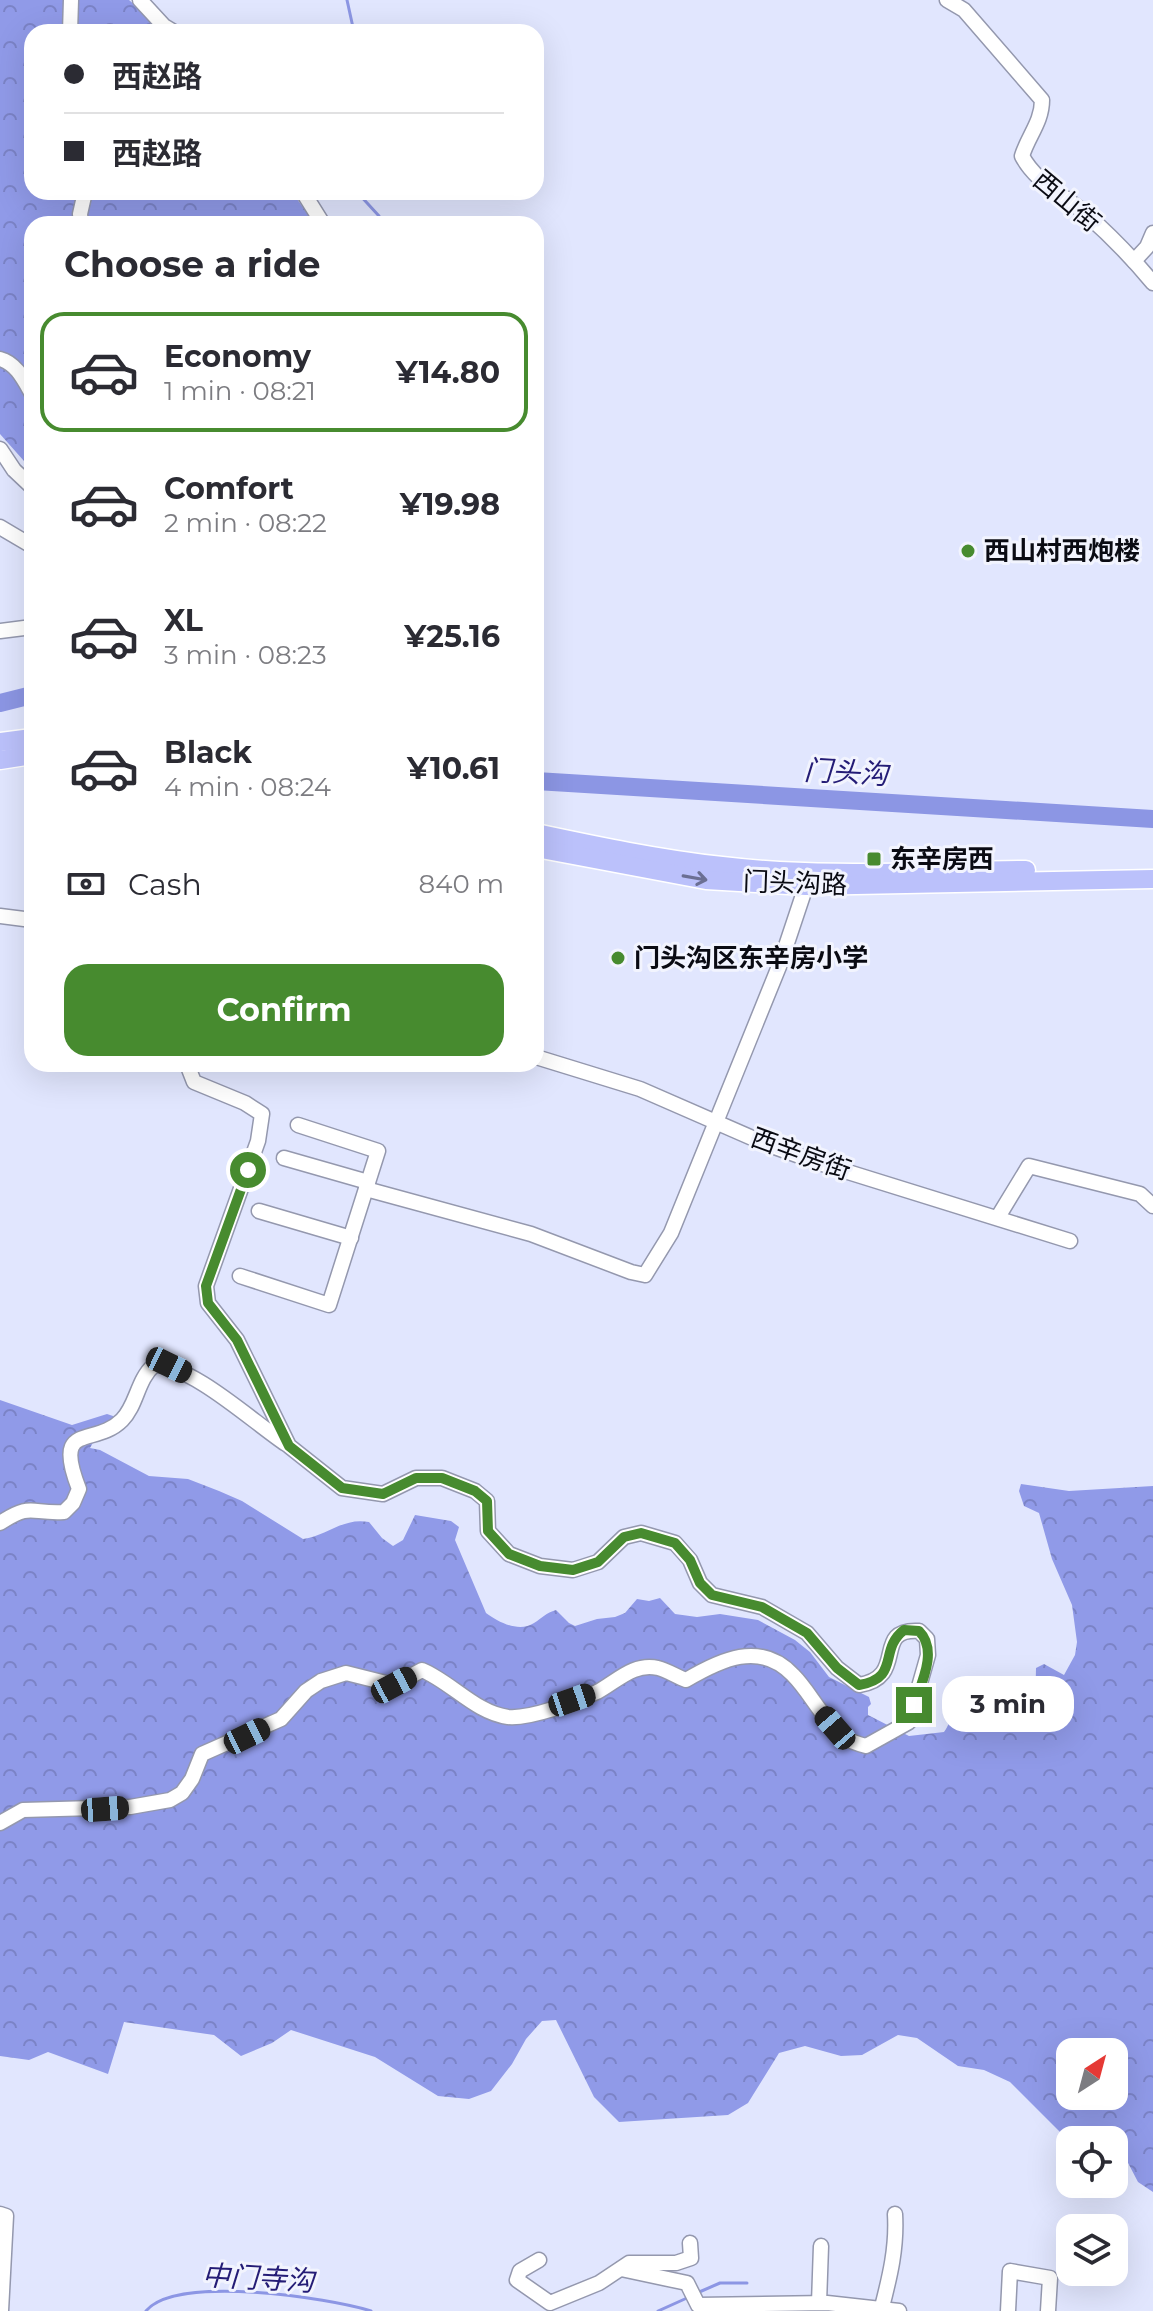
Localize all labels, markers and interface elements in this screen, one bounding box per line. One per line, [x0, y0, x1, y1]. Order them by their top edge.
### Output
text: 西赵路 [112, 58, 202, 95]
text: 西赵路 [112, 135, 202, 172]
street label: 西山街 [1027, 164, 1107, 238]
text: Choose a ride [64, 242, 321, 286]
icon: car [68, 336, 140, 408]
text: Economy [164, 338, 311, 375]
text: ¥14.80 [396, 354, 500, 391]
text: 1 min · 08:21 [164, 375, 316, 407]
icon: car [68, 468, 140, 540]
text: Comfort [164, 470, 294, 507]
text: ¥19.98 [400, 486, 500, 523]
text: 2 min · 08:22 [164, 507, 327, 539]
place label: 西山村西炮楼 [984, 535, 1140, 567]
marker: 西山村西炮楼 [959, 542, 977, 560]
icon: car [68, 600, 140, 672]
text: XL [164, 602, 203, 639]
text: ¥25.16 [404, 618, 500, 655]
text: 3 min · 08:23 [164, 639, 327, 671]
icon: car [68, 732, 140, 804]
text: Black [164, 734, 252, 771]
text: ¥10.61 [407, 750, 500, 787]
water label: 门头沟 [803, 753, 892, 791]
text: 4 min · 08:24 [164, 771, 331, 803]
place label: 东辛房西 [890, 843, 994, 875]
marker: 东辛房西 [865, 850, 883, 868]
icon: cash [64, 862, 108, 906]
street label: 门头沟路 [742, 865, 848, 901]
text: Cash [128, 866, 202, 903]
text: 840 m [419, 868, 504, 900]
one-way arrow [682, 871, 707, 886]
place label: 门头沟区东辛房小学 [634, 942, 868, 974]
marker: 门头沟区东辛房小学 [609, 949, 627, 967]
button: Confirm [64, 964, 504, 1056]
street label: 西辛房街 [747, 1121, 855, 1187]
route start [230, 1152, 266, 1188]
car [142, 1344, 196, 1386]
car [367, 1663, 421, 1707]
callout: 3 min [942, 1677, 1074, 1733]
car [545, 1681, 599, 1719]
route end [896, 1687, 932, 1723]
text: 3 min [970, 1688, 1046, 1720]
car [810, 1702, 860, 1754]
car [220, 1715, 274, 1757]
car [80, 1795, 130, 1823]
north arrow [1056, 2038, 1128, 2110]
map controls [1056, 2038, 1128, 2286]
button: locate [1056, 2126, 1128, 2198]
button: layers [1056, 2214, 1128, 2286]
water label: 中门寺沟 [201, 2258, 318, 2298]

